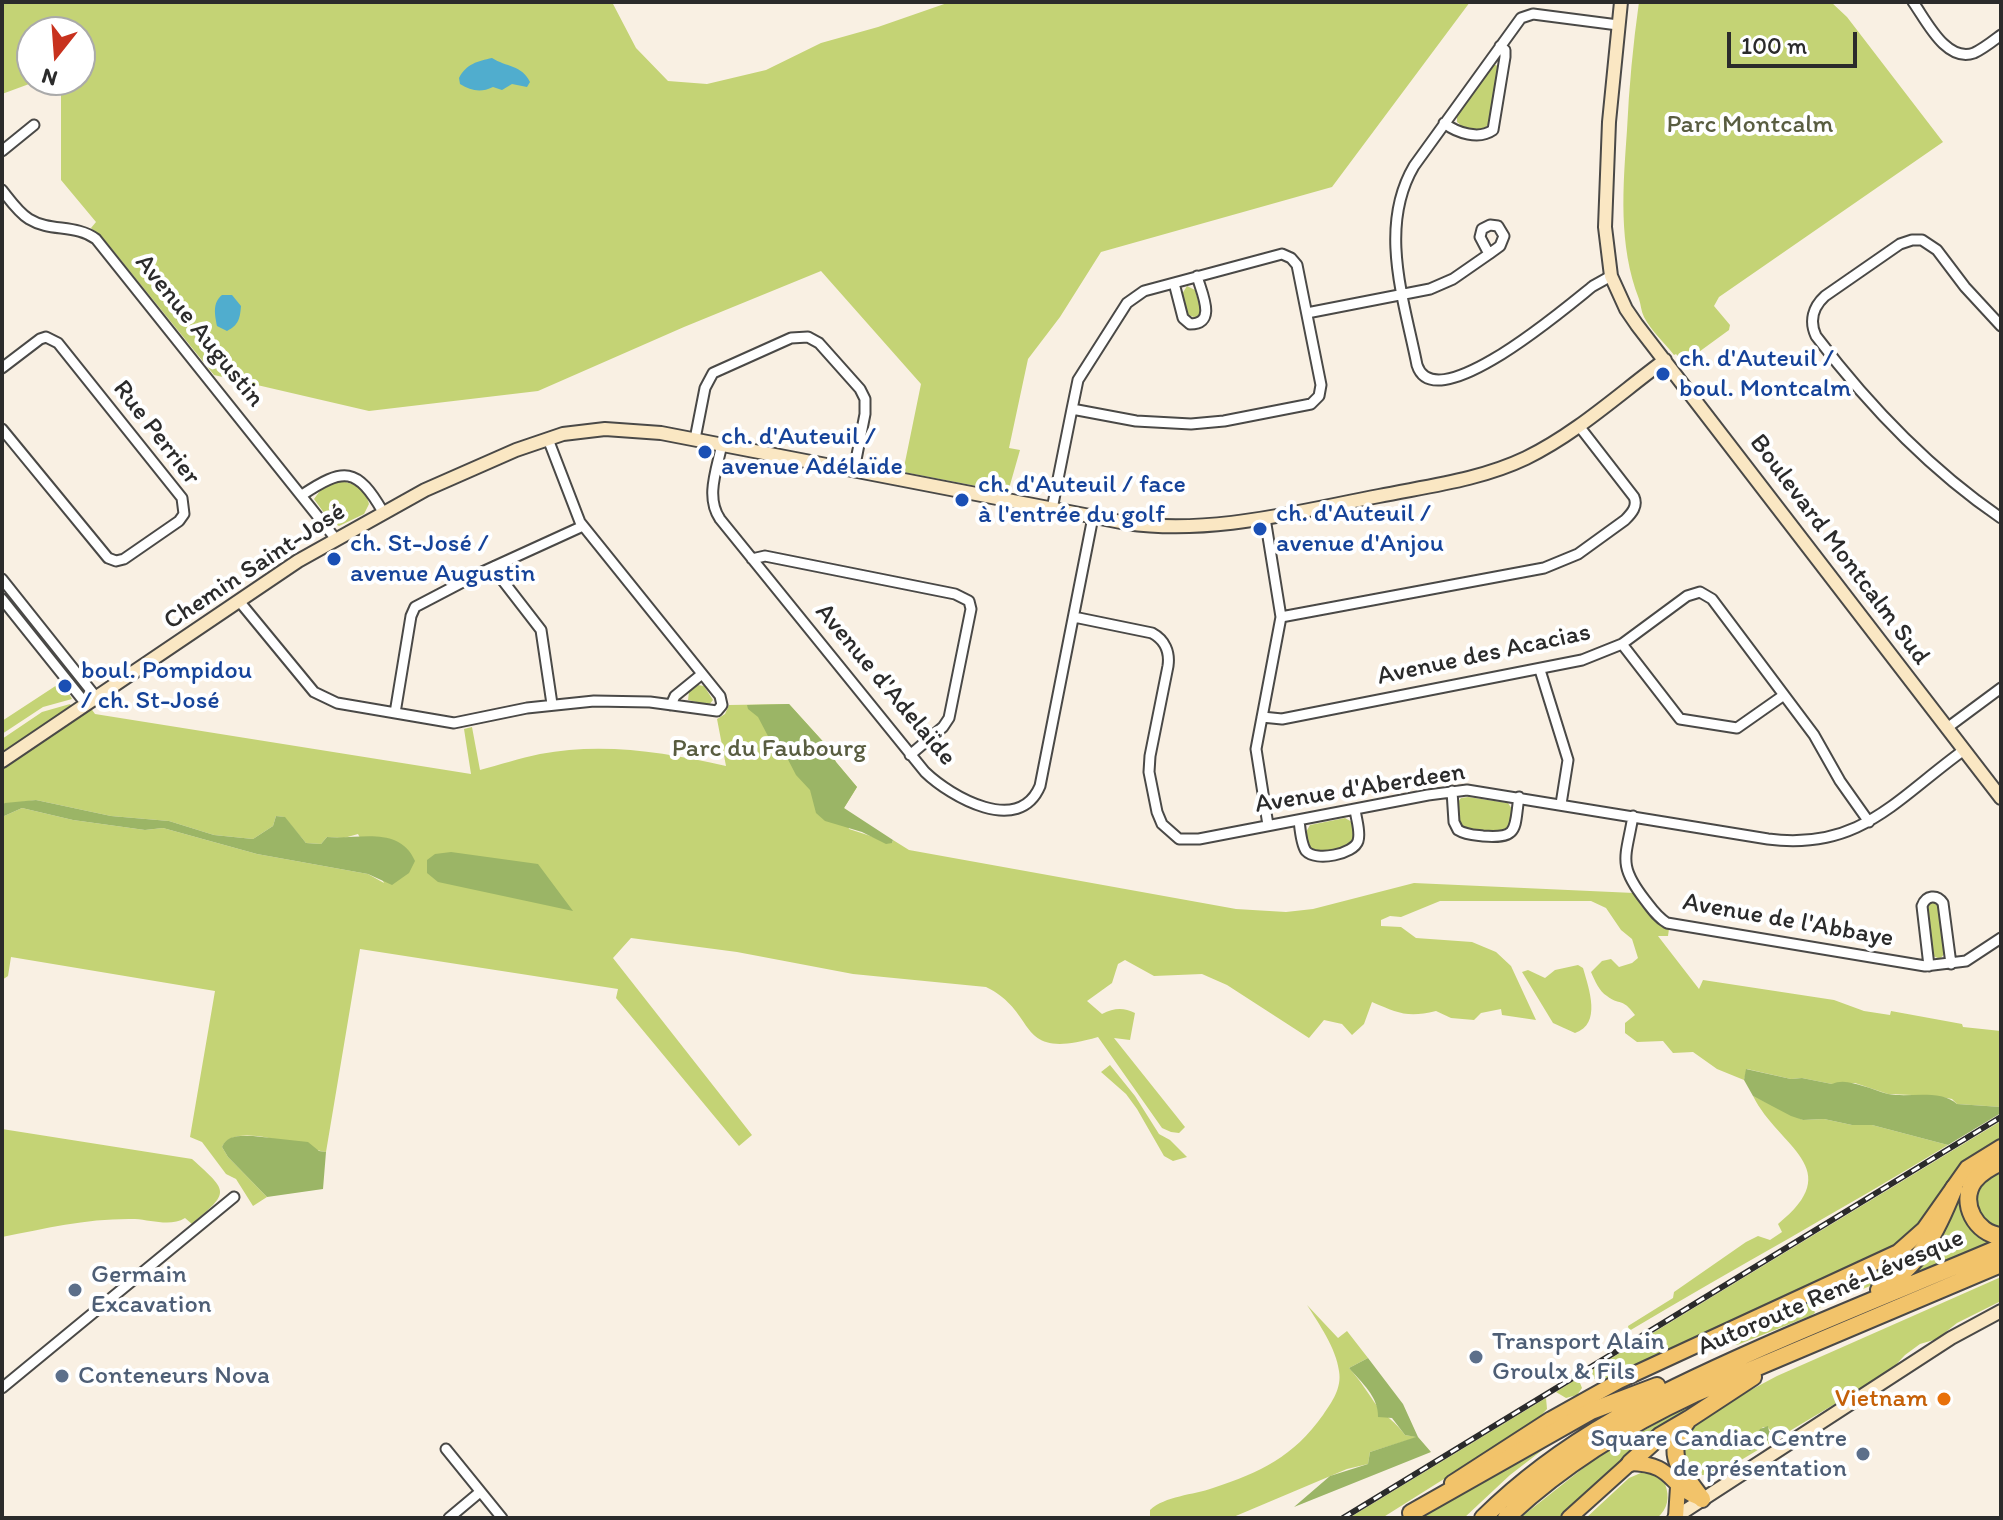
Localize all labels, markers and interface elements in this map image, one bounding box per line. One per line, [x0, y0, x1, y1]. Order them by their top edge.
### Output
north arrow [16, 16, 96, 96]
scale bar [1731, 16, 1861, 66]
text: 100 m [1741, 31, 1807, 60]
text: N [38, 62, 60, 93]
park label: Parc Montcalm [1667, 109, 1833, 141]
street label: Avenue Augustin [128, 248, 270, 414]
place label: ch. d'Auteuil / boul. Montcalm [1679, 343, 1851, 404]
marker: ch. d'Auteuil / boul. Montcalm [1654, 365, 1672, 383]
street label: Rue Perrier [105, 374, 207, 492]
place label: ch. d'Auteuil / avenue Adélaïde [721, 421, 903, 482]
street label: Boulevard Montcalm Sud [1742, 428, 1936, 672]
marker: ch. d'Auteuil / avenue Adélaïde [696, 443, 714, 461]
place label: ch. d'Auteuil / face à l'entrée du golf [978, 469, 1186, 530]
marker: ch. d'Auteuil / face à l'entrée du golf [953, 491, 971, 509]
street label: Chemin Saint-José [158, 497, 352, 637]
place label: ch. d'Auteuil / avenue d'Anjou [1276, 498, 1444, 560]
marker: ch. d'Auteuil / avenue d'Anjou [1251, 520, 1269, 538]
place label: ch. St-José / avenue Augustin [350, 528, 535, 590]
marker: ch. St-José / avenue Augustin [325, 550, 343, 568]
street label: Avenue d'Adelaïde [808, 597, 962, 773]
street label: Avenue des Acacias [1375, 617, 1593, 693]
place label: boul. Pompidou / ch. St-José [81, 655, 252, 716]
marker: boul. Pompidou / ch. St-José [56, 677, 74, 695]
park label: Parc du Faubourg [672, 733, 866, 765]
street label: Avenue d'Aberdeen [1253, 757, 1467, 821]
street label: Avenue de l'Abbaye [1680, 887, 1896, 955]
street label: Autoroute René-Lévesque [1693, 1223, 1969, 1363]
place label: Germain Excavation [91, 1259, 212, 1320]
marker: Germain Excavation [66, 1281, 84, 1299]
place label: Transport Alain Groulx & Fils [1492, 1326, 1665, 1388]
marker: Transport Alain Groulx & Fils [1467, 1348, 1485, 1366]
place label: Conteneurs Nova [78, 1360, 270, 1392]
marker: Conteneurs Nova [53, 1367, 71, 1385]
place label: Vietnam [1835, 1383, 1928, 1415]
marker: Vietnam [1935, 1390, 1953, 1408]
place label: Square Candiac Centre de présentation [1590, 1423, 1847, 1484]
marker: Square Candiac Centre de présentation [1854, 1445, 1872, 1463]

